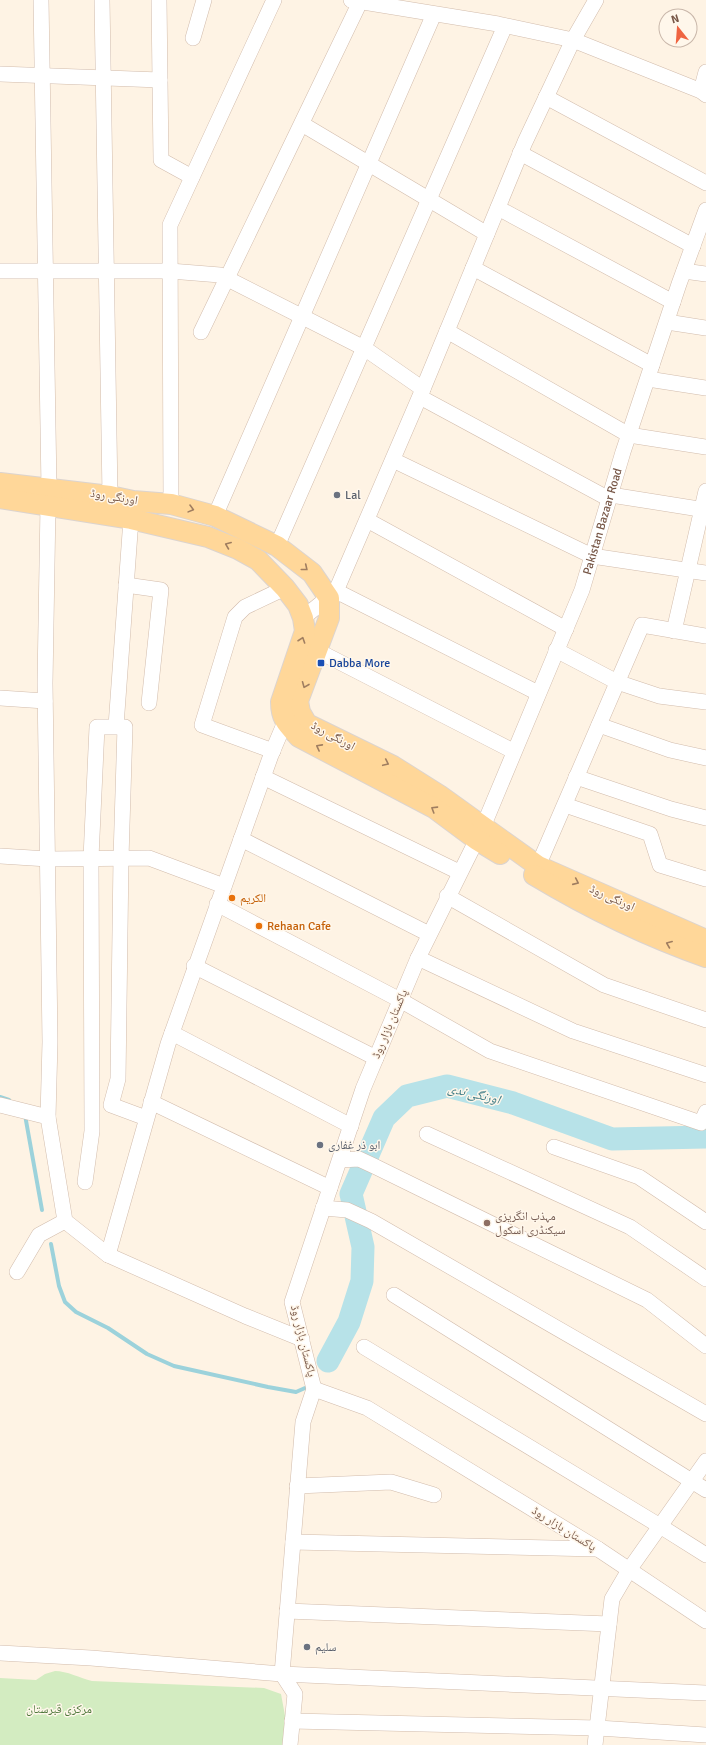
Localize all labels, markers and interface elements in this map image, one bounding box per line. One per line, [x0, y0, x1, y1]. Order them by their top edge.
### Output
north arrow [658, 8, 698, 48]
text: N [670, 12, 681, 26]
street label: Pakistan Bazaar Road [579, 466, 625, 576]
street label: اورنگی روڈ [89, 486, 139, 508]
place label: Lal [345, 488, 361, 503]
marker: Lal [332, 490, 342, 500]
one-way arrow [187, 504, 194, 513]
one-way arrow [225, 542, 233, 550]
one-way arrow [301, 563, 308, 570]
one-way arrow [297, 636, 306, 643]
place label: Dabba More [329, 656, 390, 671]
marker: Dabba More [316, 658, 326, 668]
one-way arrow [301, 682, 309, 689]
street label: اورنگی روڈ [308, 718, 358, 754]
one-way arrow [316, 745, 324, 752]
one-way arrow [382, 758, 390, 766]
one-way arrow [431, 806, 438, 813]
one-way arrow [573, 878, 580, 886]
street label: اورنگی روڈ [587, 881, 637, 915]
place label: الکریم [240, 891, 266, 906]
marker: الکریم [227, 893, 237, 903]
place label: Rehaan Cafe [267, 919, 331, 934]
marker: Rehaan Cafe [254, 921, 264, 931]
one-way arrow [666, 940, 673, 948]
street label: پاکستان بازار روڈ [369, 987, 411, 1061]
water label: اورنگی ندی [446, 1080, 504, 1108]
place label: ابو ذر غفاری [328, 1138, 381, 1153]
marker: ابو ذر غفاری [315, 1140, 325, 1150]
place label: مہذب انگریزی سیکنڈری اسکول [495, 1209, 566, 1238]
marker: مہذب انگریزی سیکنڈری اسکول [482, 1218, 492, 1228]
street label: پاکستان بازار روڈ [287, 1304, 319, 1379]
street label: پاکستان بازار روڈ [529, 1503, 599, 1555]
place label: سلیم [315, 1640, 337, 1655]
marker: سلیم [302, 1642, 312, 1652]
park label: مرکزی قبرستان [26, 1702, 92, 1717]

